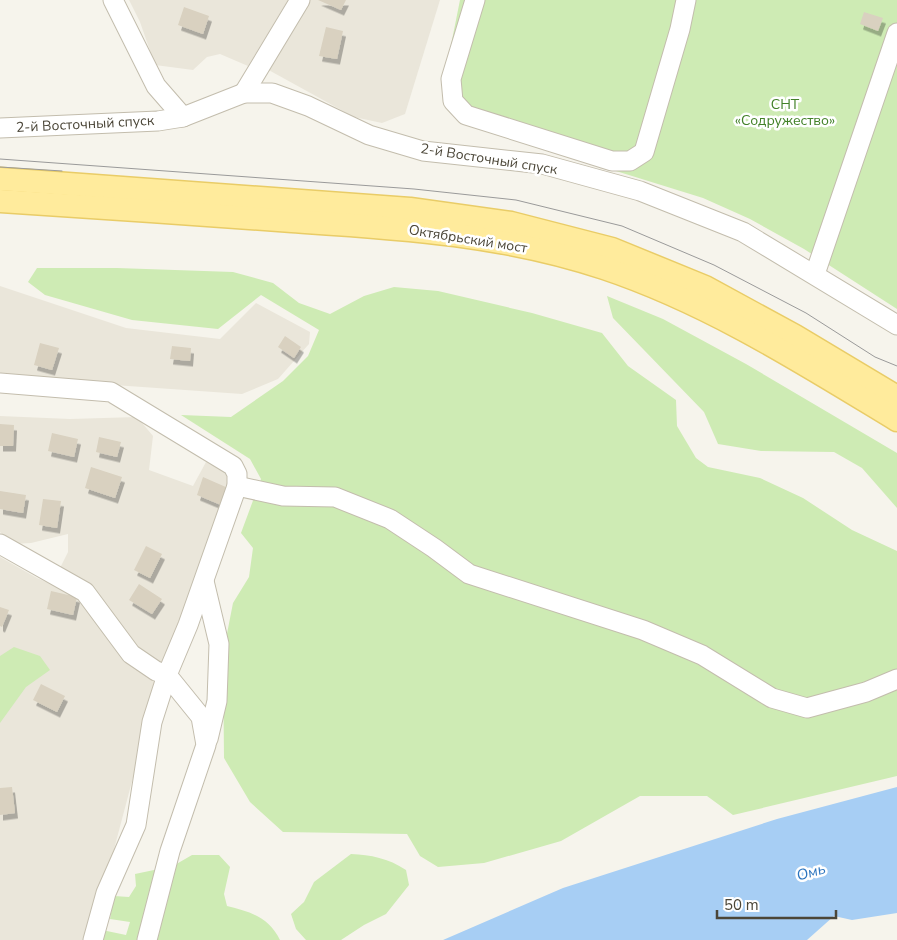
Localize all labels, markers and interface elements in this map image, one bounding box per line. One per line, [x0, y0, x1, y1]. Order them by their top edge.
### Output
park label: СНТ «Содружество» [735, 95, 835, 130]
street label: 2-й Восточный спуск [15, 111, 155, 137]
street label: 2-й Восточный спуск [419, 139, 559, 179]
street label: Октябрьский мост [407, 220, 529, 258]
water label: Омь [794, 858, 828, 886]
scale bar [717, 888, 836, 920]
text: 50 m [724, 895, 759, 915]

